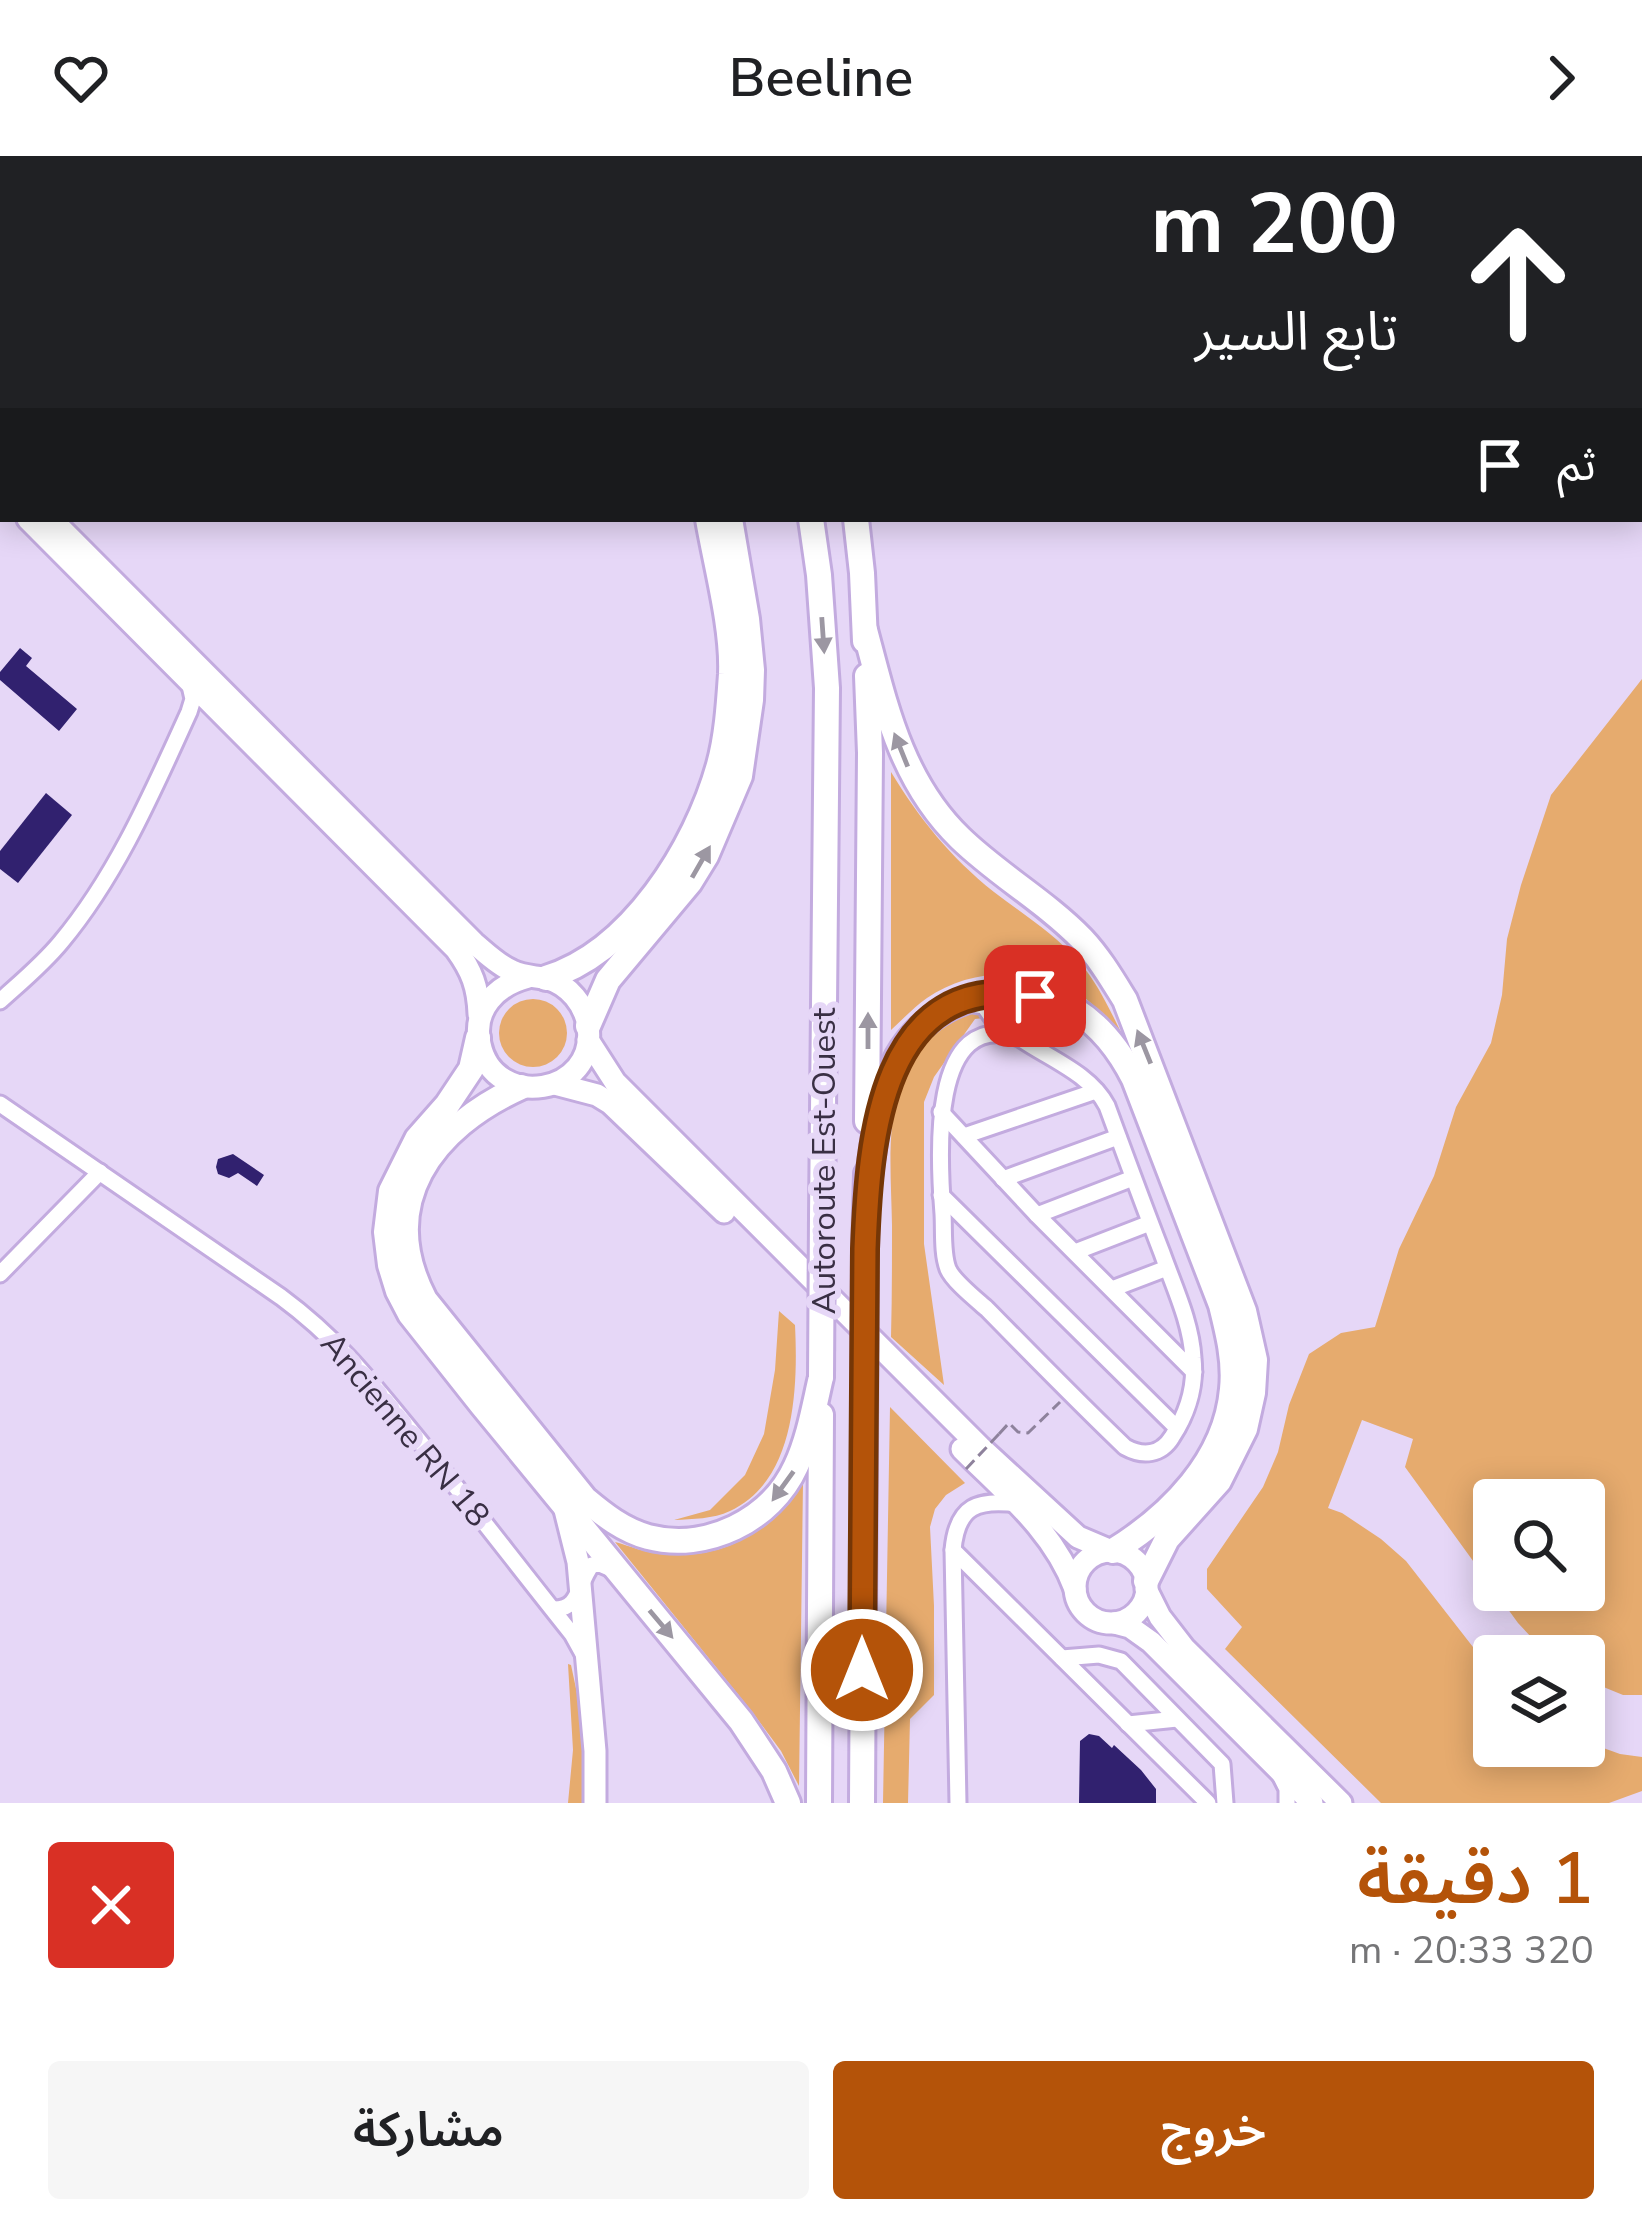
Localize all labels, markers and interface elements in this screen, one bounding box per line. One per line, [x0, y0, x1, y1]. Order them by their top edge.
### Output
text: Beeline [729, 41, 913, 115]
icon: heart [48, 45, 114, 111]
icon: forward [1528, 45, 1594, 111]
text: 200 m [1150, 167, 1398, 282]
icon: ahead [1440, 204, 1596, 360]
text: تابع السير [1195, 295, 1398, 369]
icon: arrive [1467, 432, 1533, 498]
text: ثم [1557, 435, 1596, 496]
one-way arrow [814, 617, 833, 654]
one-way arrow [891, 732, 910, 768]
one-way arrow [690, 846, 711, 879]
pin [984, 945, 1086, 1047]
icon: arrive [1002, 963, 1068, 1029]
street label: Autoroute Est-Ouest [802, 1007, 847, 1314]
one-way arrow [858, 1011, 878, 1049]
one-way arrow [1133, 1028, 1152, 1064]
street label: Ancienne RN 18 [310, 1323, 500, 1537]
one-way arrow [772, 1470, 795, 1502]
map controls [1473, 1479, 1605, 1767]
button: search [1473, 1479, 1605, 1611]
position arrow [799, 1607, 925, 1733]
one-way arrow [647, 1609, 673, 1639]
button: layers [1473, 1635, 1605, 1767]
text: 1 دقيقة [1357, 1830, 1594, 1928]
button: close [48, 1842, 174, 1968]
text: 320 m · 20:33 [1349, 1924, 1594, 1977]
button: مشاركة [48, 2061, 809, 2199]
button: خروج [833, 2061, 1594, 2199]

